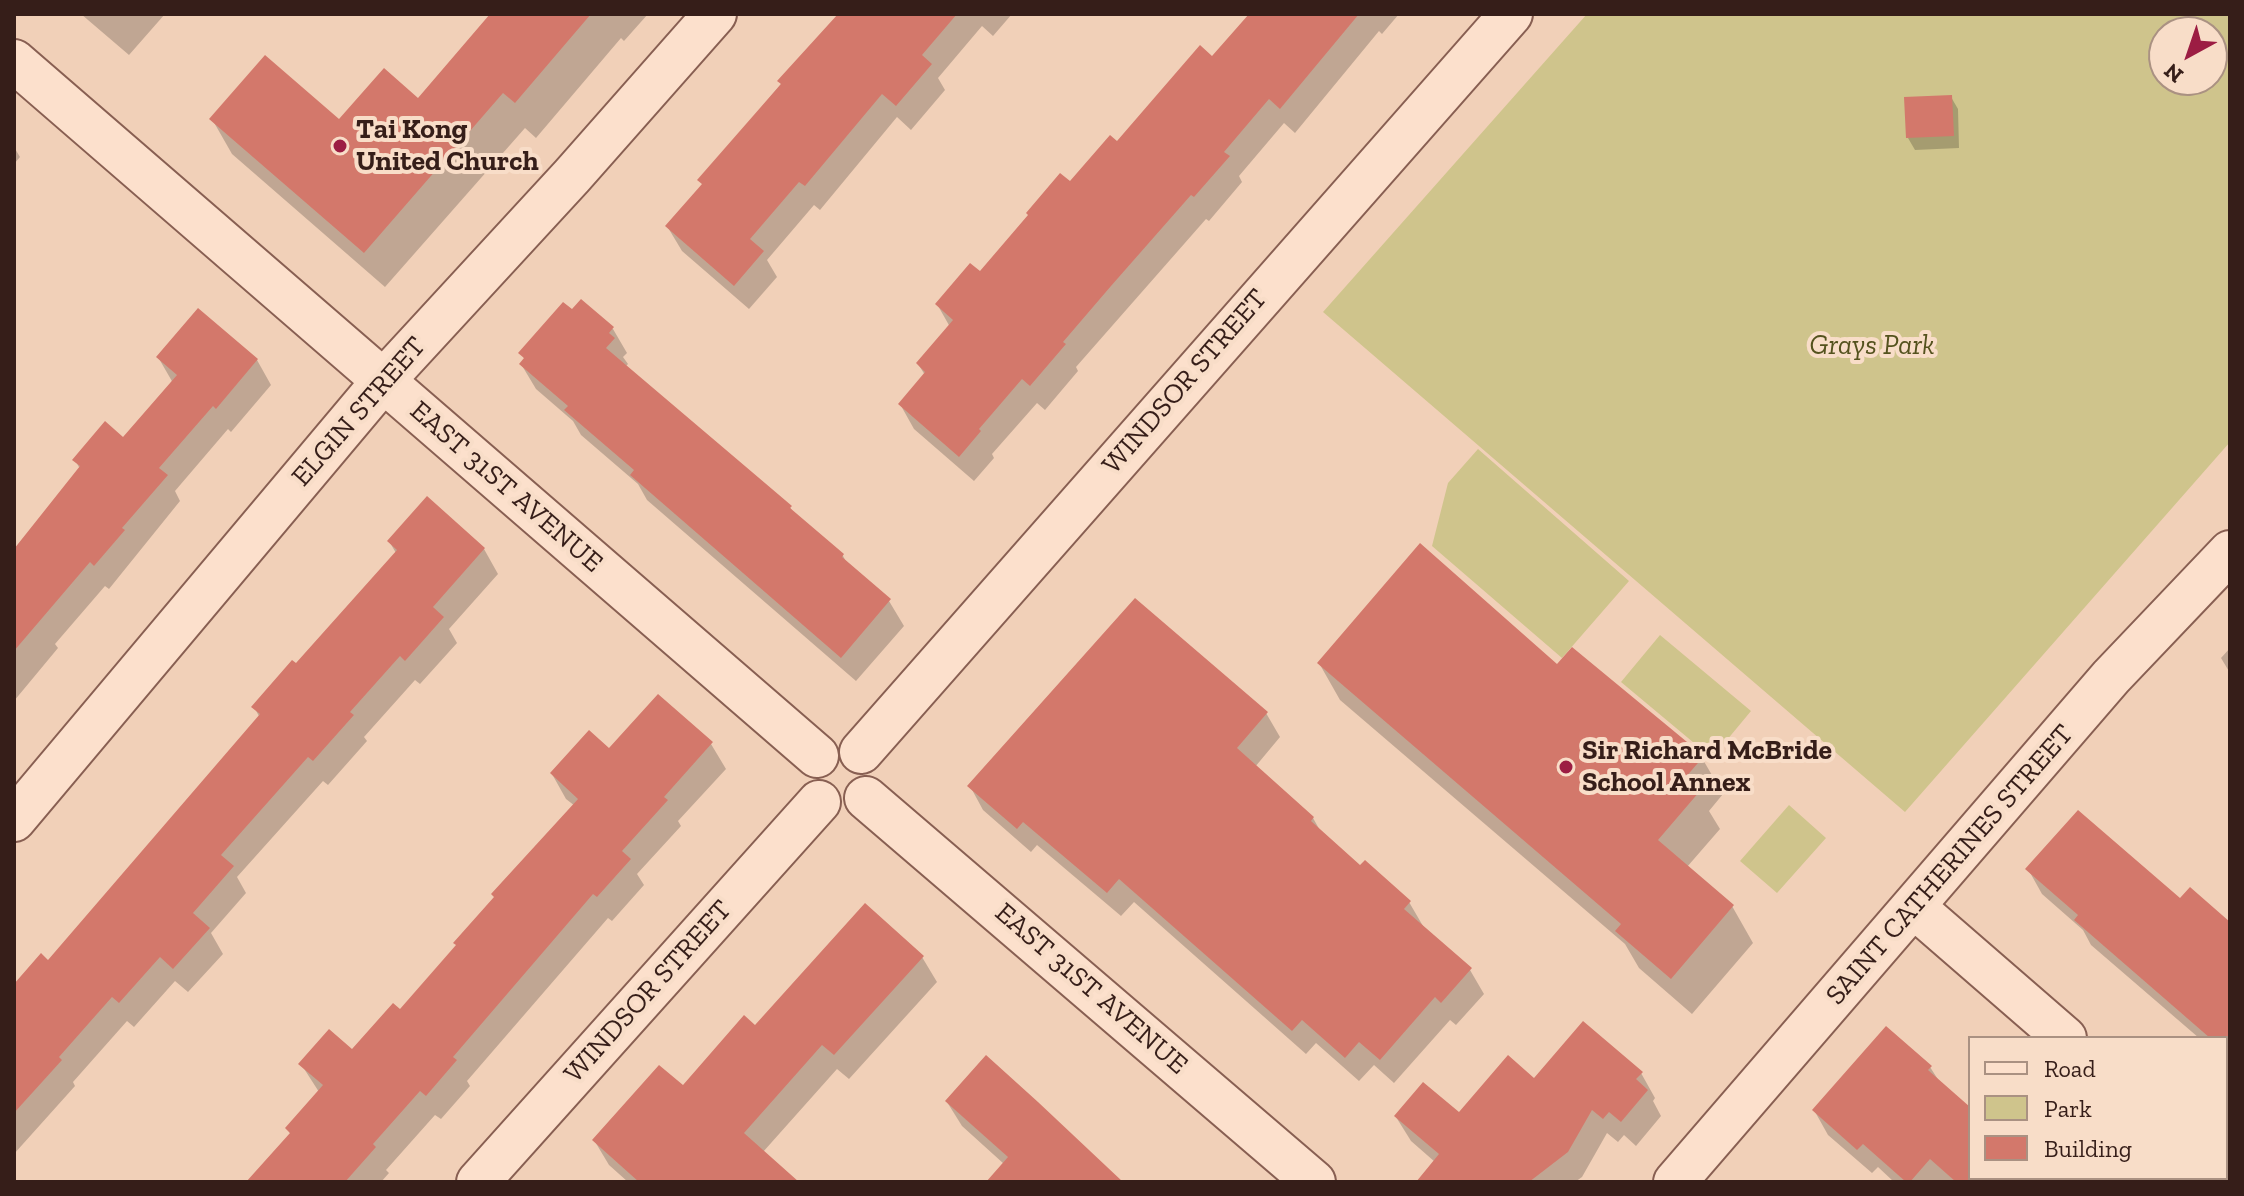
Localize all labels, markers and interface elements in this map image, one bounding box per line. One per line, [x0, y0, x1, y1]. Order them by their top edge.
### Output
north arrow [2148, 16, 2228, 96]
text: N [2158, 58, 2189, 89]
place label: Tai Kong United Church [356, 113, 539, 179]
marker: Tai Kong United Church [331, 137, 349, 155]
street label: WINDSOR STREET [1096, 283, 1274, 481]
park label: Grays Park [1809, 329, 1935, 363]
street label: ELGIN STREET [285, 330, 433, 494]
street label: EAST 31ST AVENUE [403, 394, 609, 580]
street label: SAINT CATHERINES STREET [1819, 718, 2081, 1012]
place label: Sir Richard McBride School Annex [1582, 734, 1832, 800]
marker: Sir Richard McBride School Annex [1557, 758, 1575, 776]
street label: WINDSOR STREET [557, 894, 739, 1090]
street label: EAST 31ST AVENUE [988, 896, 1194, 1082]
legend [1968, 1036, 2228, 1180]
text: Road [2044, 1054, 2096, 1083]
text: Park [2044, 1094, 2092, 1123]
text: Building [2044, 1134, 2132, 1163]

